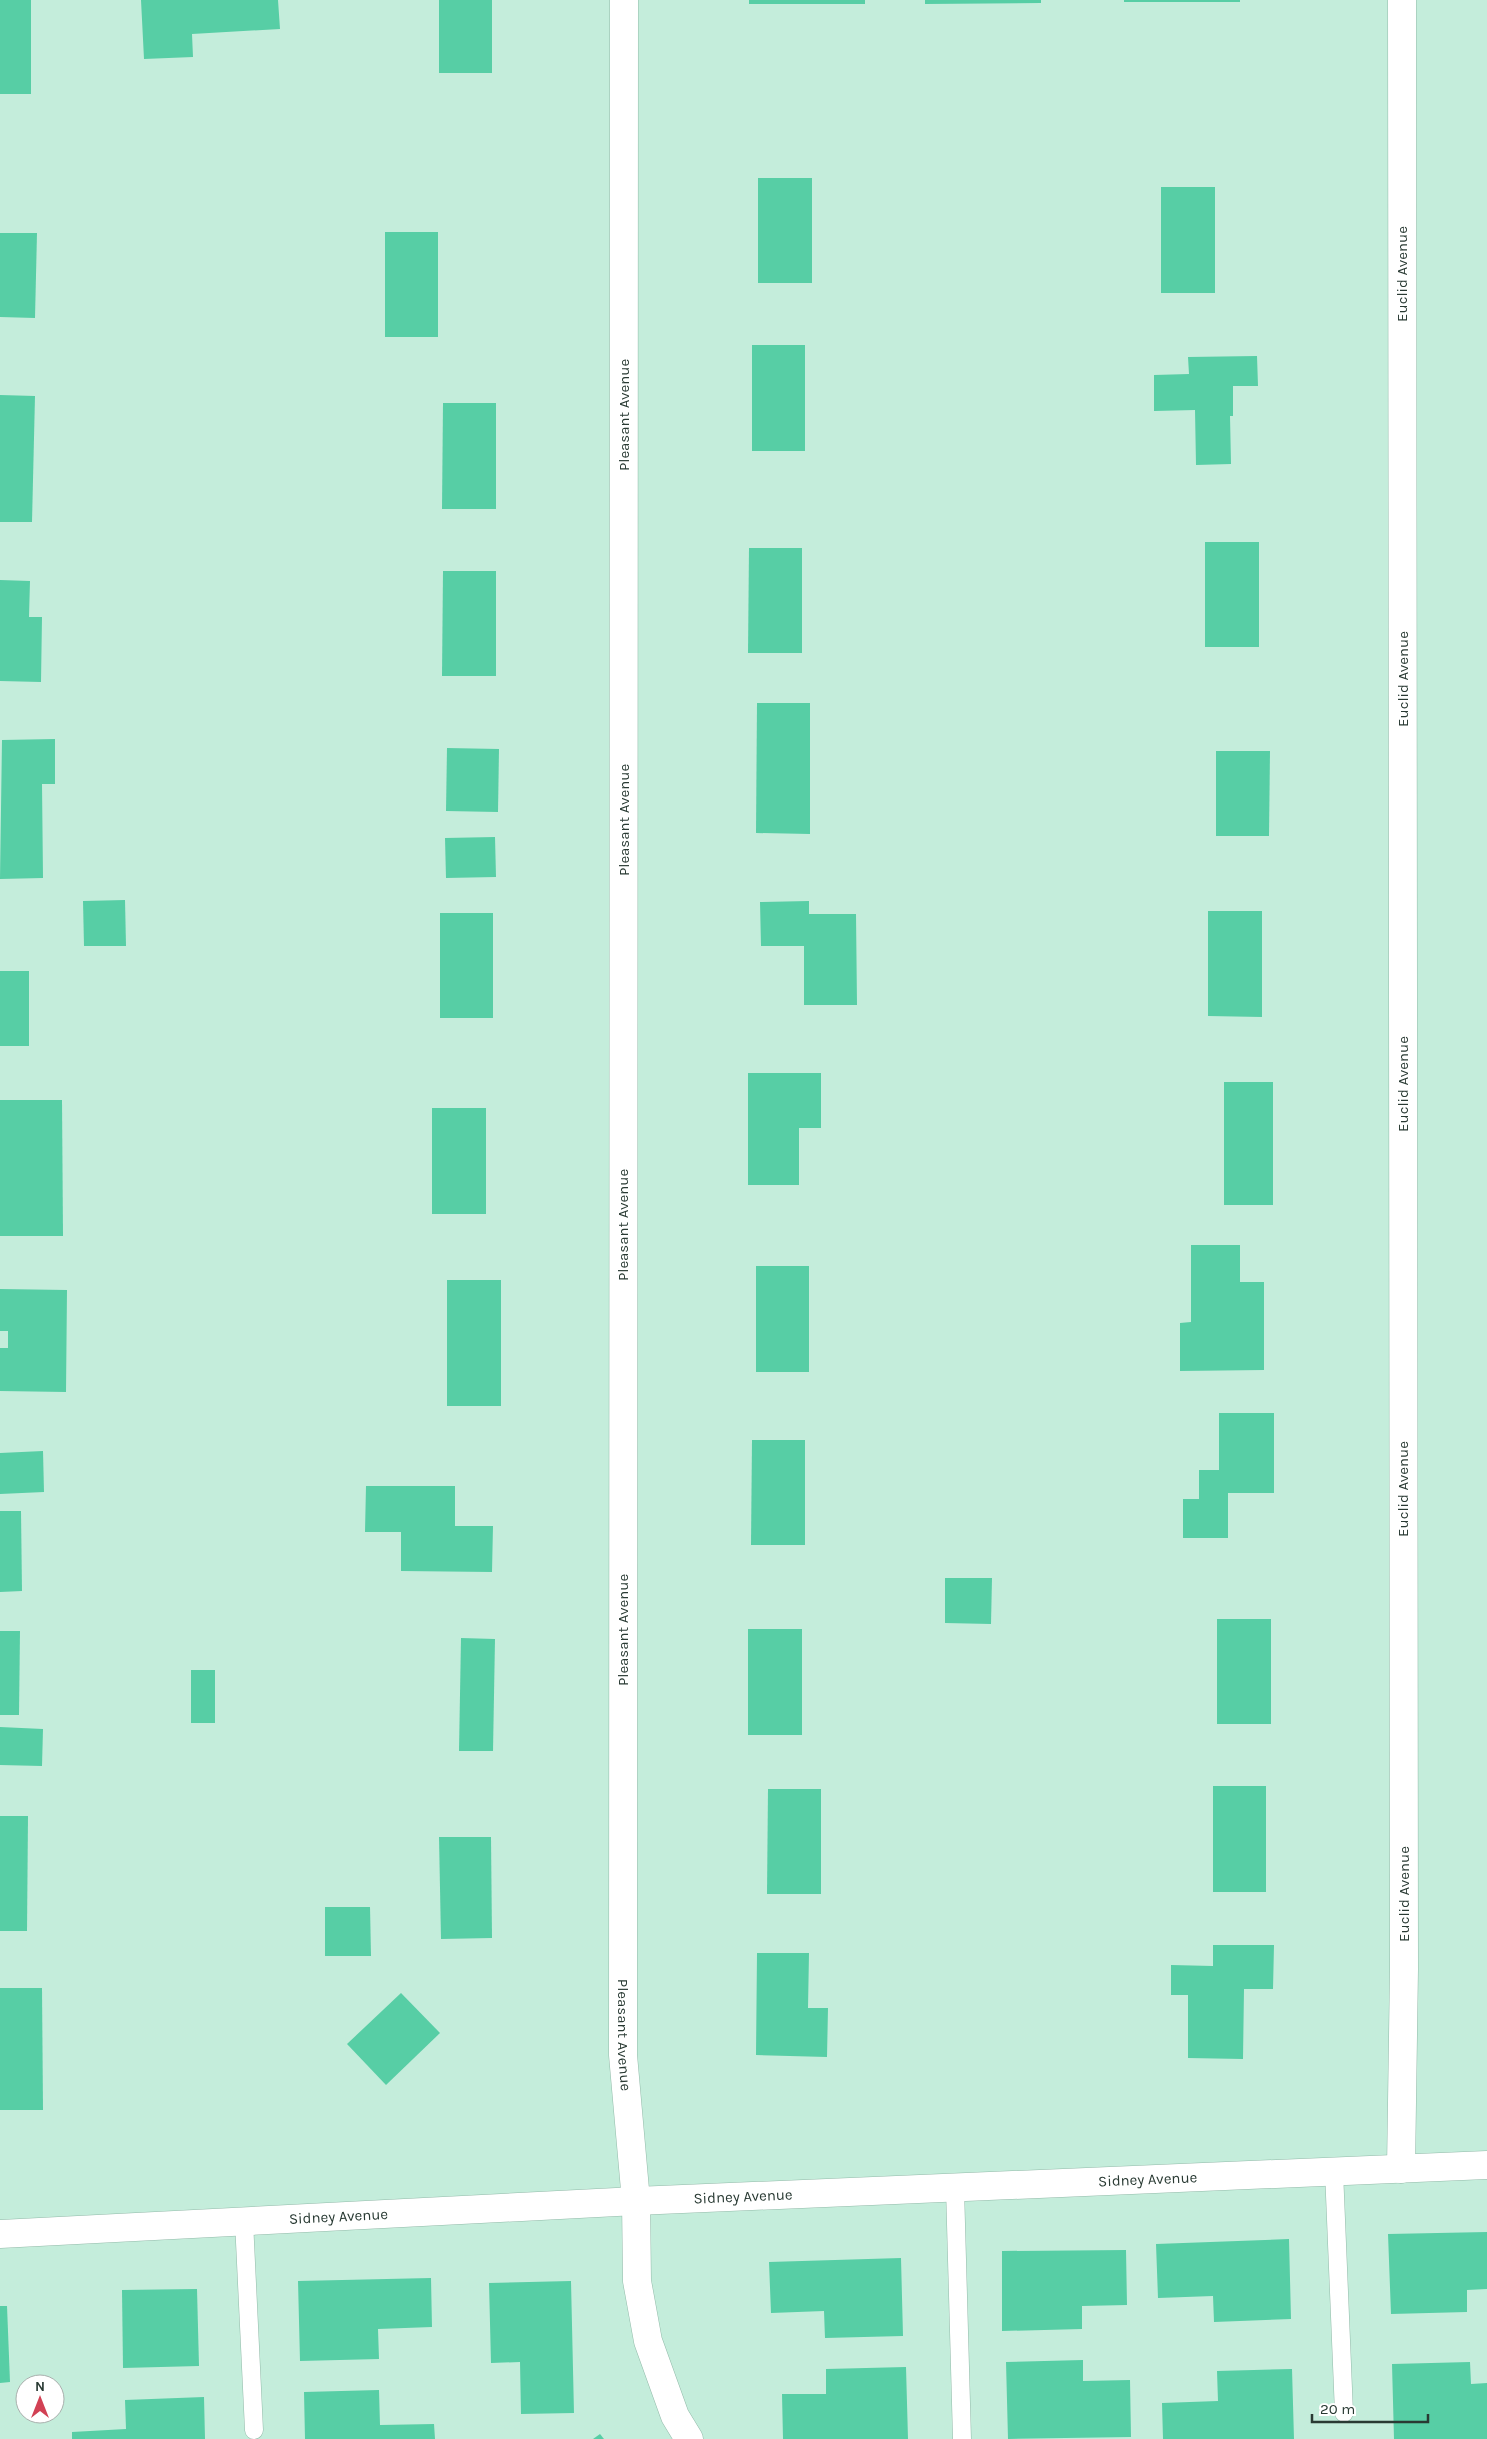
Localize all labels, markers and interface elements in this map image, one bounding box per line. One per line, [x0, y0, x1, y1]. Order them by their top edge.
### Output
street label: Euclid Avenue [1393, 226, 1411, 322]
street label: Pleasant Avenue [615, 359, 633, 471]
street label: Euclid Avenue [1394, 631, 1412, 727]
street label: Pleasant Avenue [615, 764, 633, 876]
street label: Euclid Avenue [1394, 1036, 1412, 1132]
street label: Pleasant Avenue [614, 1169, 632, 1281]
street label: Euclid Avenue [1394, 1441, 1412, 1537]
street label: Pleasant Avenue [614, 1574, 632, 1686]
street label: Euclid Avenue [1395, 1846, 1413, 1942]
street label: Pleasant Avenue [614, 1979, 635, 2092]
street label: Sidney Avenue [1098, 2168, 1198, 2190]
street label: Sidney Avenue [693, 2185, 793, 2208]
street label: Sidney Avenue [289, 2205, 389, 2228]
north arrow [15, 2374, 65, 2424]
text: N [35, 2378, 45, 2395]
scale bar [1312, 2392, 1428, 2424]
text: 20 m [1320, 2400, 1355, 2418]

